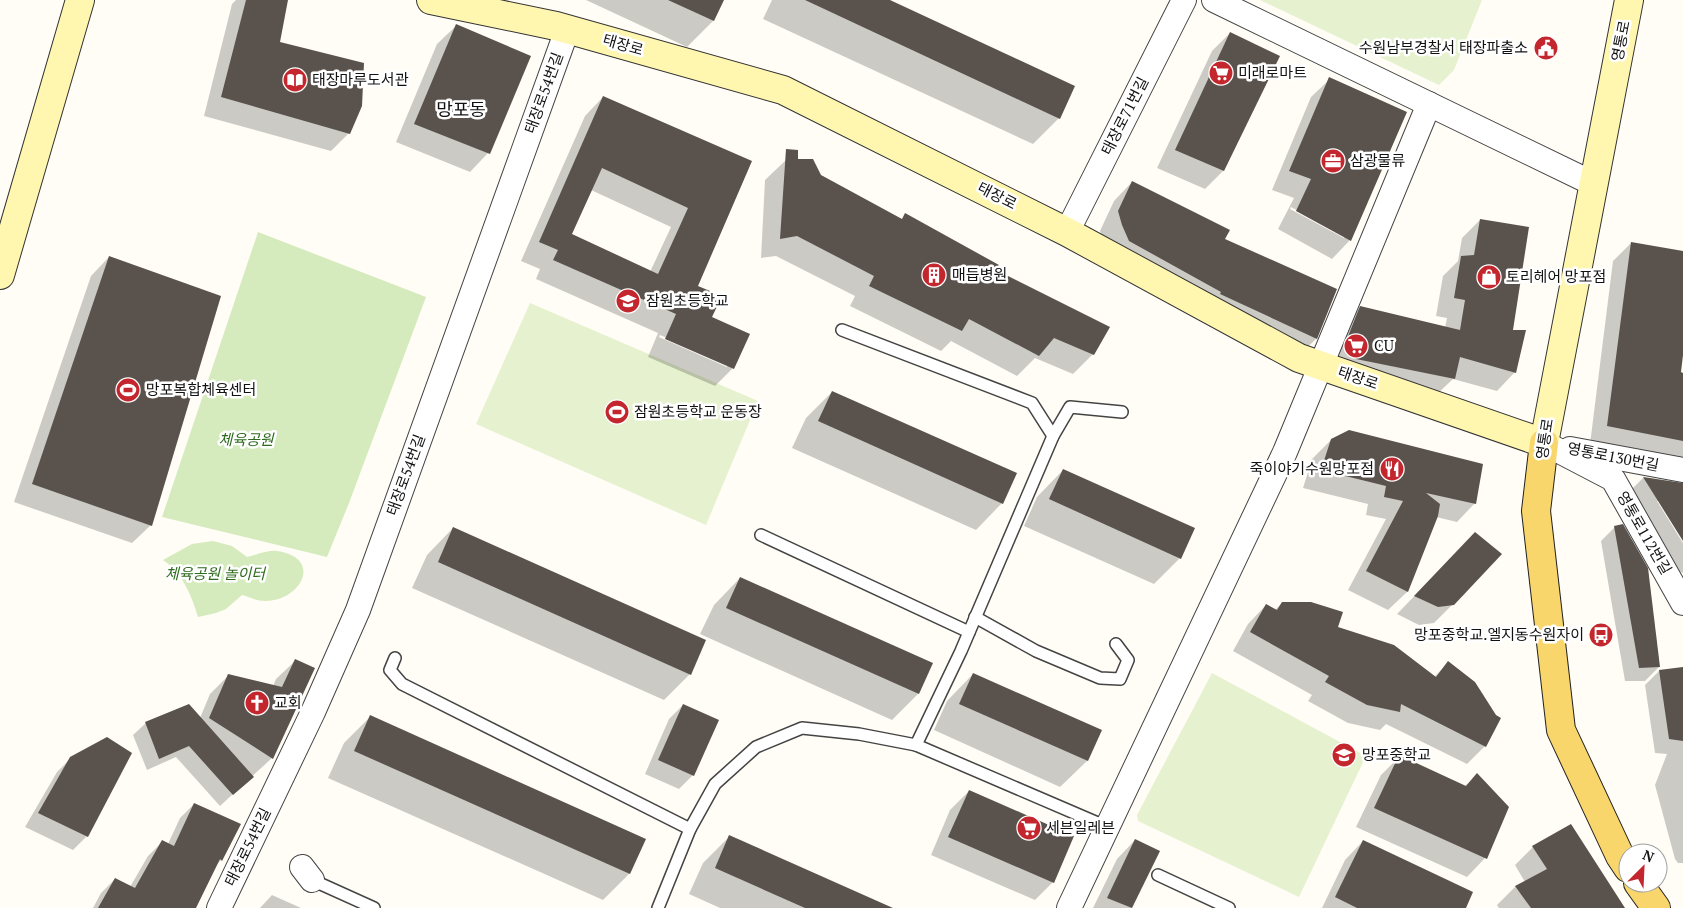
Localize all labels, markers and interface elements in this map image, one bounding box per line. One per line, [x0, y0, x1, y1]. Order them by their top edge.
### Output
street label: 영통로 [1606, 19, 1634, 63]
street label: 태장로 [601, 29, 646, 59]
public building icon: 수원남부경찰서 태장파출소 [1533, 35, 1559, 61]
place label: 수원남부경찰서 태장파출소 [1359, 37, 1528, 57]
street label: 태장로54번길 [519, 49, 567, 136]
supermarket icon: 미래로마트 [1208, 60, 1234, 86]
place label: 미래로마트 [1238, 62, 1307, 82]
library icon: 태장마루도서관 [282, 67, 308, 93]
place label: 태장마루도서관 [312, 69, 409, 89]
street label: 태장로71번길 [1096, 73, 1152, 158]
district label: 망포동 [436, 97, 486, 121]
office icon: 삼광물류 [1320, 148, 1346, 174]
place label: 삼광물류 [1350, 150, 1405, 170]
street label: 태장로 [974, 177, 1020, 213]
building icon: 매듭병원 [921, 262, 947, 288]
place label: 매듭병원 [952, 264, 1007, 284]
shop icon: 토리헤어 망포점 [1476, 264, 1502, 290]
place label: 토리헤어 망포점 [1506, 266, 1606, 286]
school or university icon: 잠원초등학교 [615, 288, 641, 314]
place label: 잠원초등학교 [646, 290, 729, 310]
supermarket icon: CU [1343, 333, 1369, 359]
place label: CU [1374, 335, 1394, 355]
street label: 태장로 [1335, 361, 1381, 393]
sports icon: 망포복합체육센터 [115, 377, 141, 403]
place label: 망포복합체육센터 [146, 379, 256, 399]
sports icon: 잠원초등학교 운동장 [604, 399, 630, 425]
place label: 잠원초등학교 운동장 [634, 401, 762, 421]
street label: 영통로 [1531, 417, 1557, 461]
park label: 체육공원 [218, 429, 275, 449]
street label: 태장로54번길 [381, 431, 429, 518]
street label: 영통로130번길 [1566, 437, 1661, 475]
restaurant icon: 죽이야기수원망포점 [1379, 456, 1405, 482]
place label: 죽이야기수원망포점 [1250, 458, 1374, 478]
street label: 영통로112번길 [1613, 487, 1677, 578]
park label: 체육공원 놀이터 [165, 563, 267, 583]
bus stop icon: 망포중학교.엘지동수원자이 [1588, 622, 1614, 648]
place label: 망포중학교.엘지동수원자이 [1414, 624, 1584, 644]
church icon: 교회 [244, 690, 270, 716]
place label: 교회 [274, 692, 302, 712]
school or university icon: 망포중학교 [1331, 742, 1357, 768]
place label: 망포중학교 [1362, 744, 1431, 764]
street label: 태장로54번길 [219, 804, 275, 889]
supermarket icon: 세븐일레븐 [1016, 815, 1042, 841]
place label: 세븐일레븐 [1046, 817, 1115, 837]
north arrow [1618, 843, 1668, 893]
text: N [1640, 845, 1658, 867]

